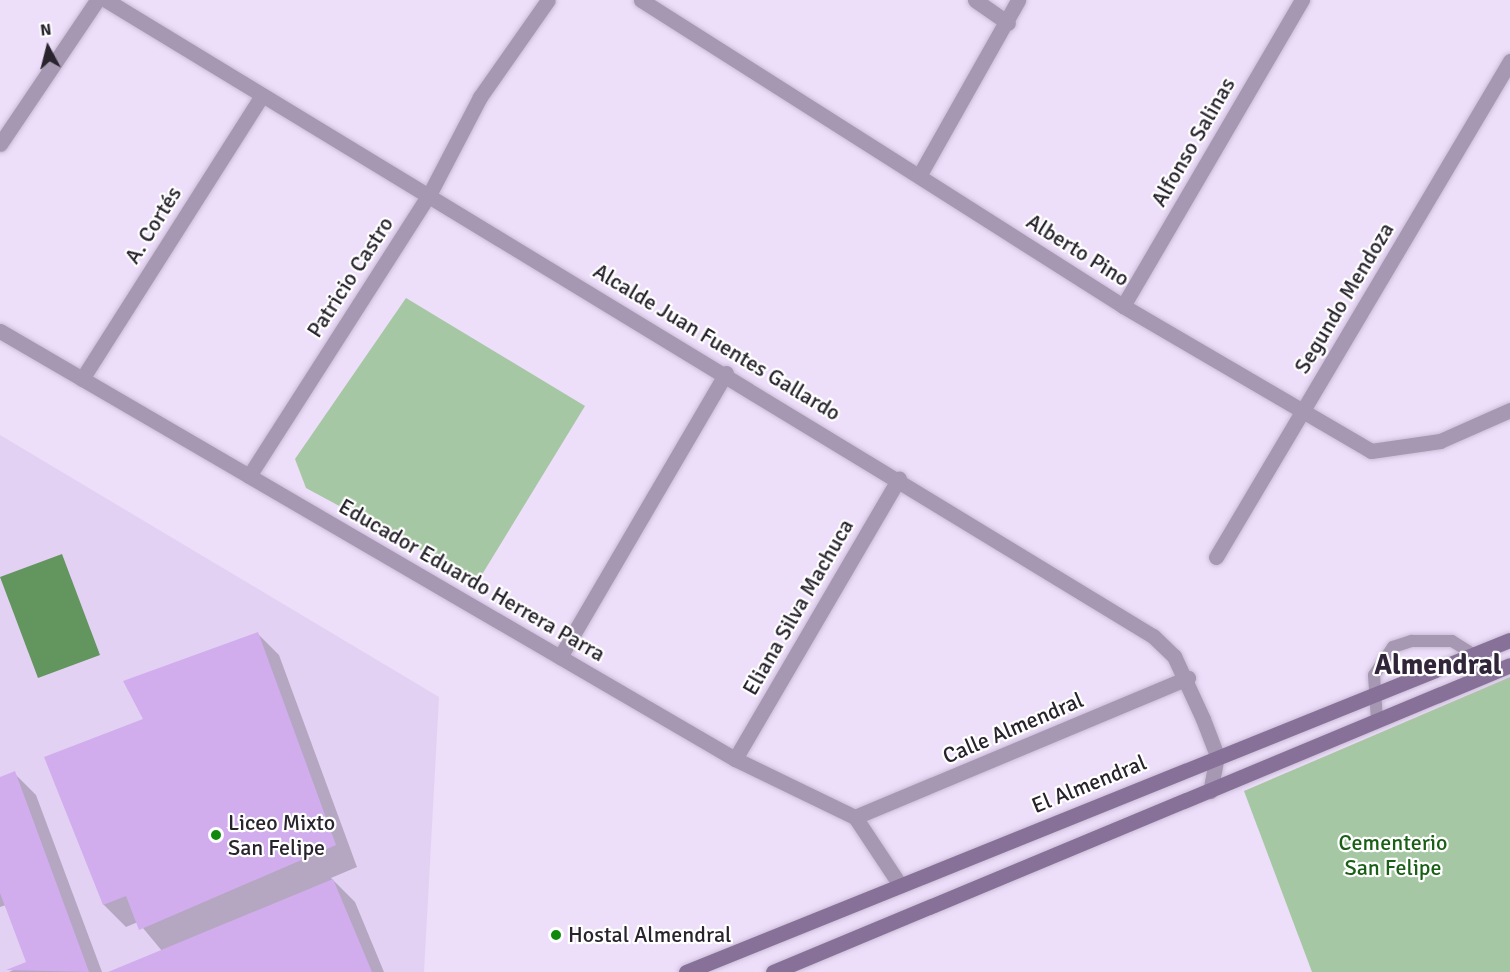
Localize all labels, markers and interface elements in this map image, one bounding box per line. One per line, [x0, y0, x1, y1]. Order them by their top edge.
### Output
north arrow [18, 18, 78, 78]
text: N [39, 20, 53, 41]
street label: Alfonso Salinas [1145, 73, 1241, 211]
street label: A. Cortés [119, 181, 187, 269]
street label: Alberto Pino [1022, 208, 1134, 292]
street label: Patricio Castro [301, 212, 399, 342]
street label: Segundo Mendoza [1289, 218, 1399, 378]
street label: Alcalde Juan Fuentes Gallardo [589, 258, 845, 426]
street label: Educador Eduardo Herrera Parra [334, 493, 610, 667]
street label: Eliana Silva Machuca [737, 514, 859, 700]
district label: Almendral [1374, 648, 1502, 682]
street label: Calle Almendral [939, 687, 1087, 769]
street label: El Almendral [1028, 749, 1150, 819]
place label: Liceo Mixto San Felipe [228, 809, 335, 860]
marker: Liceo Mixto San Felipe [209, 828, 223, 842]
park label: Cementerio San Felipe [1338, 829, 1448, 880]
place label: Hostal Almendral [568, 922, 731, 948]
marker: Hostal Almendral [549, 928, 563, 942]

